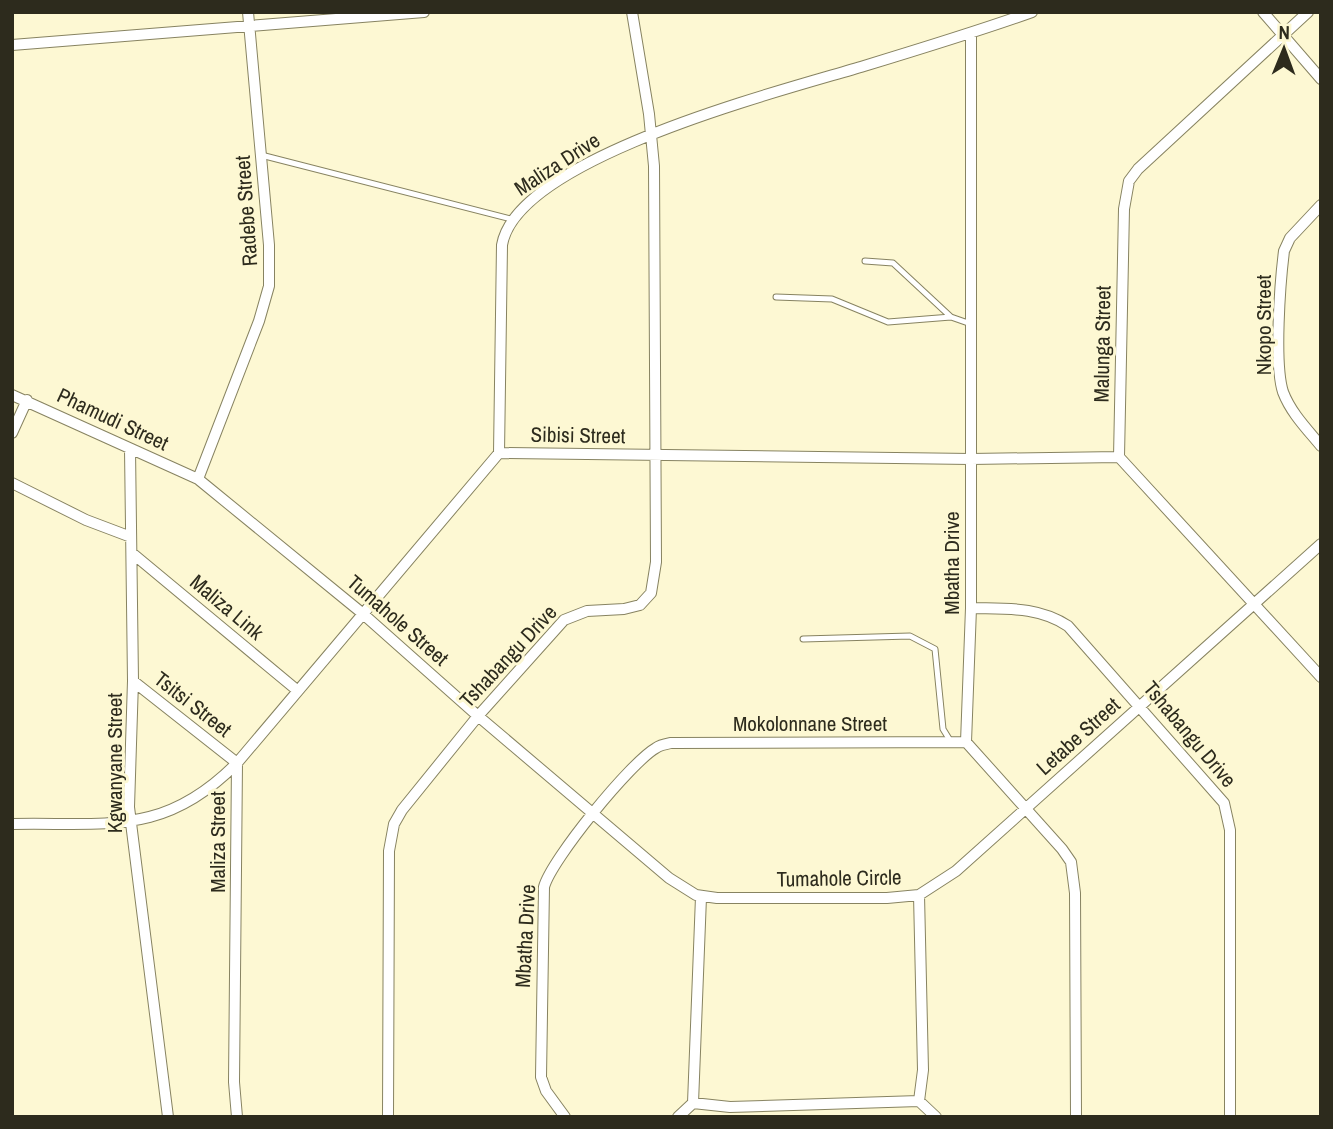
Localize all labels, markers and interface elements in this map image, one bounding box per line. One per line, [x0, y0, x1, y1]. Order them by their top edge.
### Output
north arrow [1249, 14, 1319, 84]
text: N [1278, 19, 1290, 45]
street label: Maliza Drive [509, 126, 605, 202]
street label: Radebe Street [228, 154, 264, 267]
street label: Nkopo Street [1249, 275, 1278, 375]
street label: Malunga Street [1086, 285, 1118, 403]
street label: Phamudi Street [53, 381, 174, 458]
street label: Sibisi Street [530, 420, 626, 450]
street label: Mbatha Drive [937, 511, 966, 615]
street label: Maliza Link [184, 568, 270, 647]
street label: Tumahole Street [341, 568, 455, 672]
street label: Tshabangu Drive [453, 598, 563, 714]
street label: Tsitsi Street [148, 664, 238, 744]
street label: Tshabangu Drive [1137, 675, 1243, 793]
street label: Letabe Street [1030, 690, 1126, 781]
street label: Kgwanyane Street [100, 693, 129, 833]
street label: Mokolonnane Street [733, 709, 887, 738]
street label: Maliza Street [203, 791, 232, 893]
street label: Tumahole Circle [776, 862, 902, 894]
street label: Mbatha Drive [508, 884, 542, 988]

